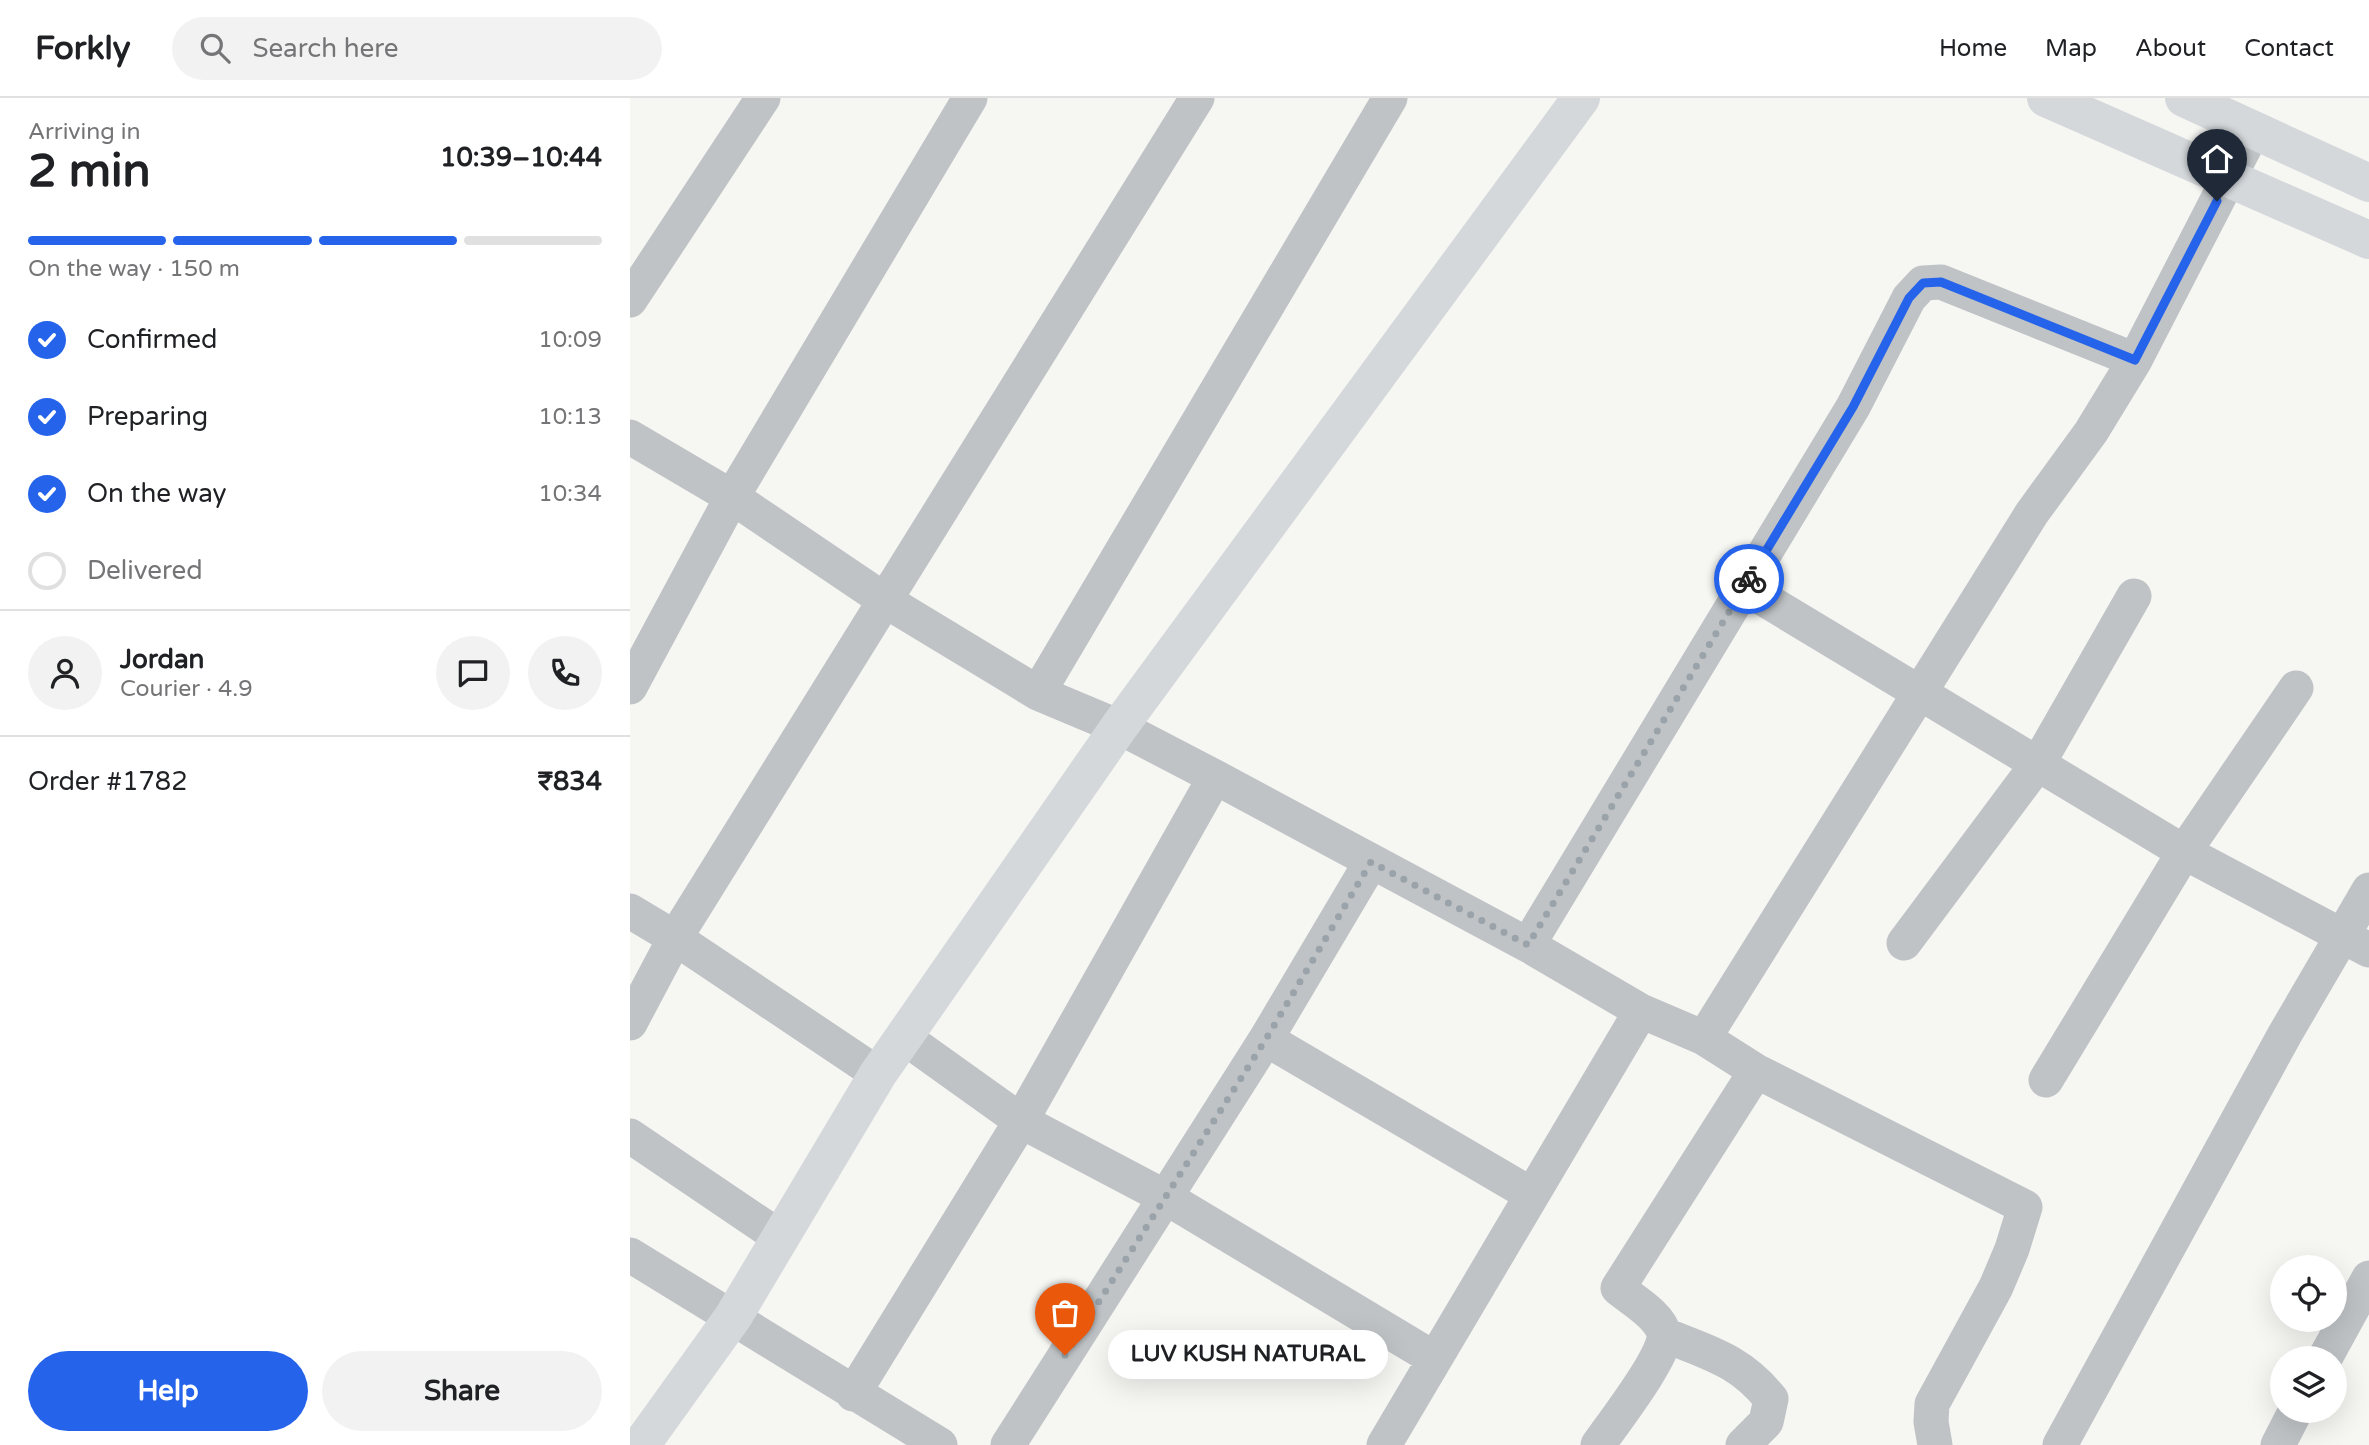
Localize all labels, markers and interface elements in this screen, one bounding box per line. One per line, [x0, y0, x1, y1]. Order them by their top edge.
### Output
search box [172, 17, 662, 80]
text: Forkly [35, 29, 130, 68]
icon: search [196, 29, 234, 67]
text: Search here [252, 33, 399, 64]
text: Home [1939, 34, 2007, 63]
text: Map [2045, 34, 2097, 63]
text: About [2135, 34, 2206, 63]
text: Contact [2244, 34, 2334, 63]
text: Arriving in [28, 118, 141, 146]
pin [2187, 129, 2247, 201]
icon: home [2198, 140, 2236, 178]
text: 10:39–10:44 [440, 142, 602, 173]
text: 2 min [28, 144, 151, 199]
text: On the way · 150 m [28, 255, 240, 283]
icon: check [28, 321, 66, 359]
text: Confirmed [87, 324, 217, 355]
text: 10:09 [538, 326, 602, 354]
icon: check [28, 398, 66, 436]
text: Preparing [87, 401, 208, 432]
text: 10:13 [538, 403, 602, 431]
icon: check [28, 475, 66, 513]
text: On the way [87, 478, 227, 509]
text: 10:34 [538, 480, 602, 508]
courier [1714, 544, 1784, 614]
text: Delivered [87, 555, 203, 586]
icon: bike [1730, 560, 1768, 598]
button: person [28, 636, 102, 710]
button: chat [436, 636, 510, 710]
button: phone [528, 636, 602, 710]
text: Jordan [120, 644, 204, 675]
text: Courier · 4.9 [120, 675, 253, 703]
text: Order #1782 [28, 766, 188, 797]
text: ₹834 [538, 766, 602, 797]
map controls [2270, 1255, 2347, 1423]
button: locate [2270, 1255, 2347, 1332]
pin [1035, 1283, 1095, 1355]
icon: bag [1046, 1294, 1084, 1332]
callout: LUV KUSH NATURAL [1107, 1330, 1387, 1380]
text: LUV KUSH NATURAL [1131, 1340, 1365, 1368]
button: layers [2270, 1346, 2347, 1423]
button: Help [28, 1351, 308, 1431]
button: Share [322, 1351, 602, 1431]

